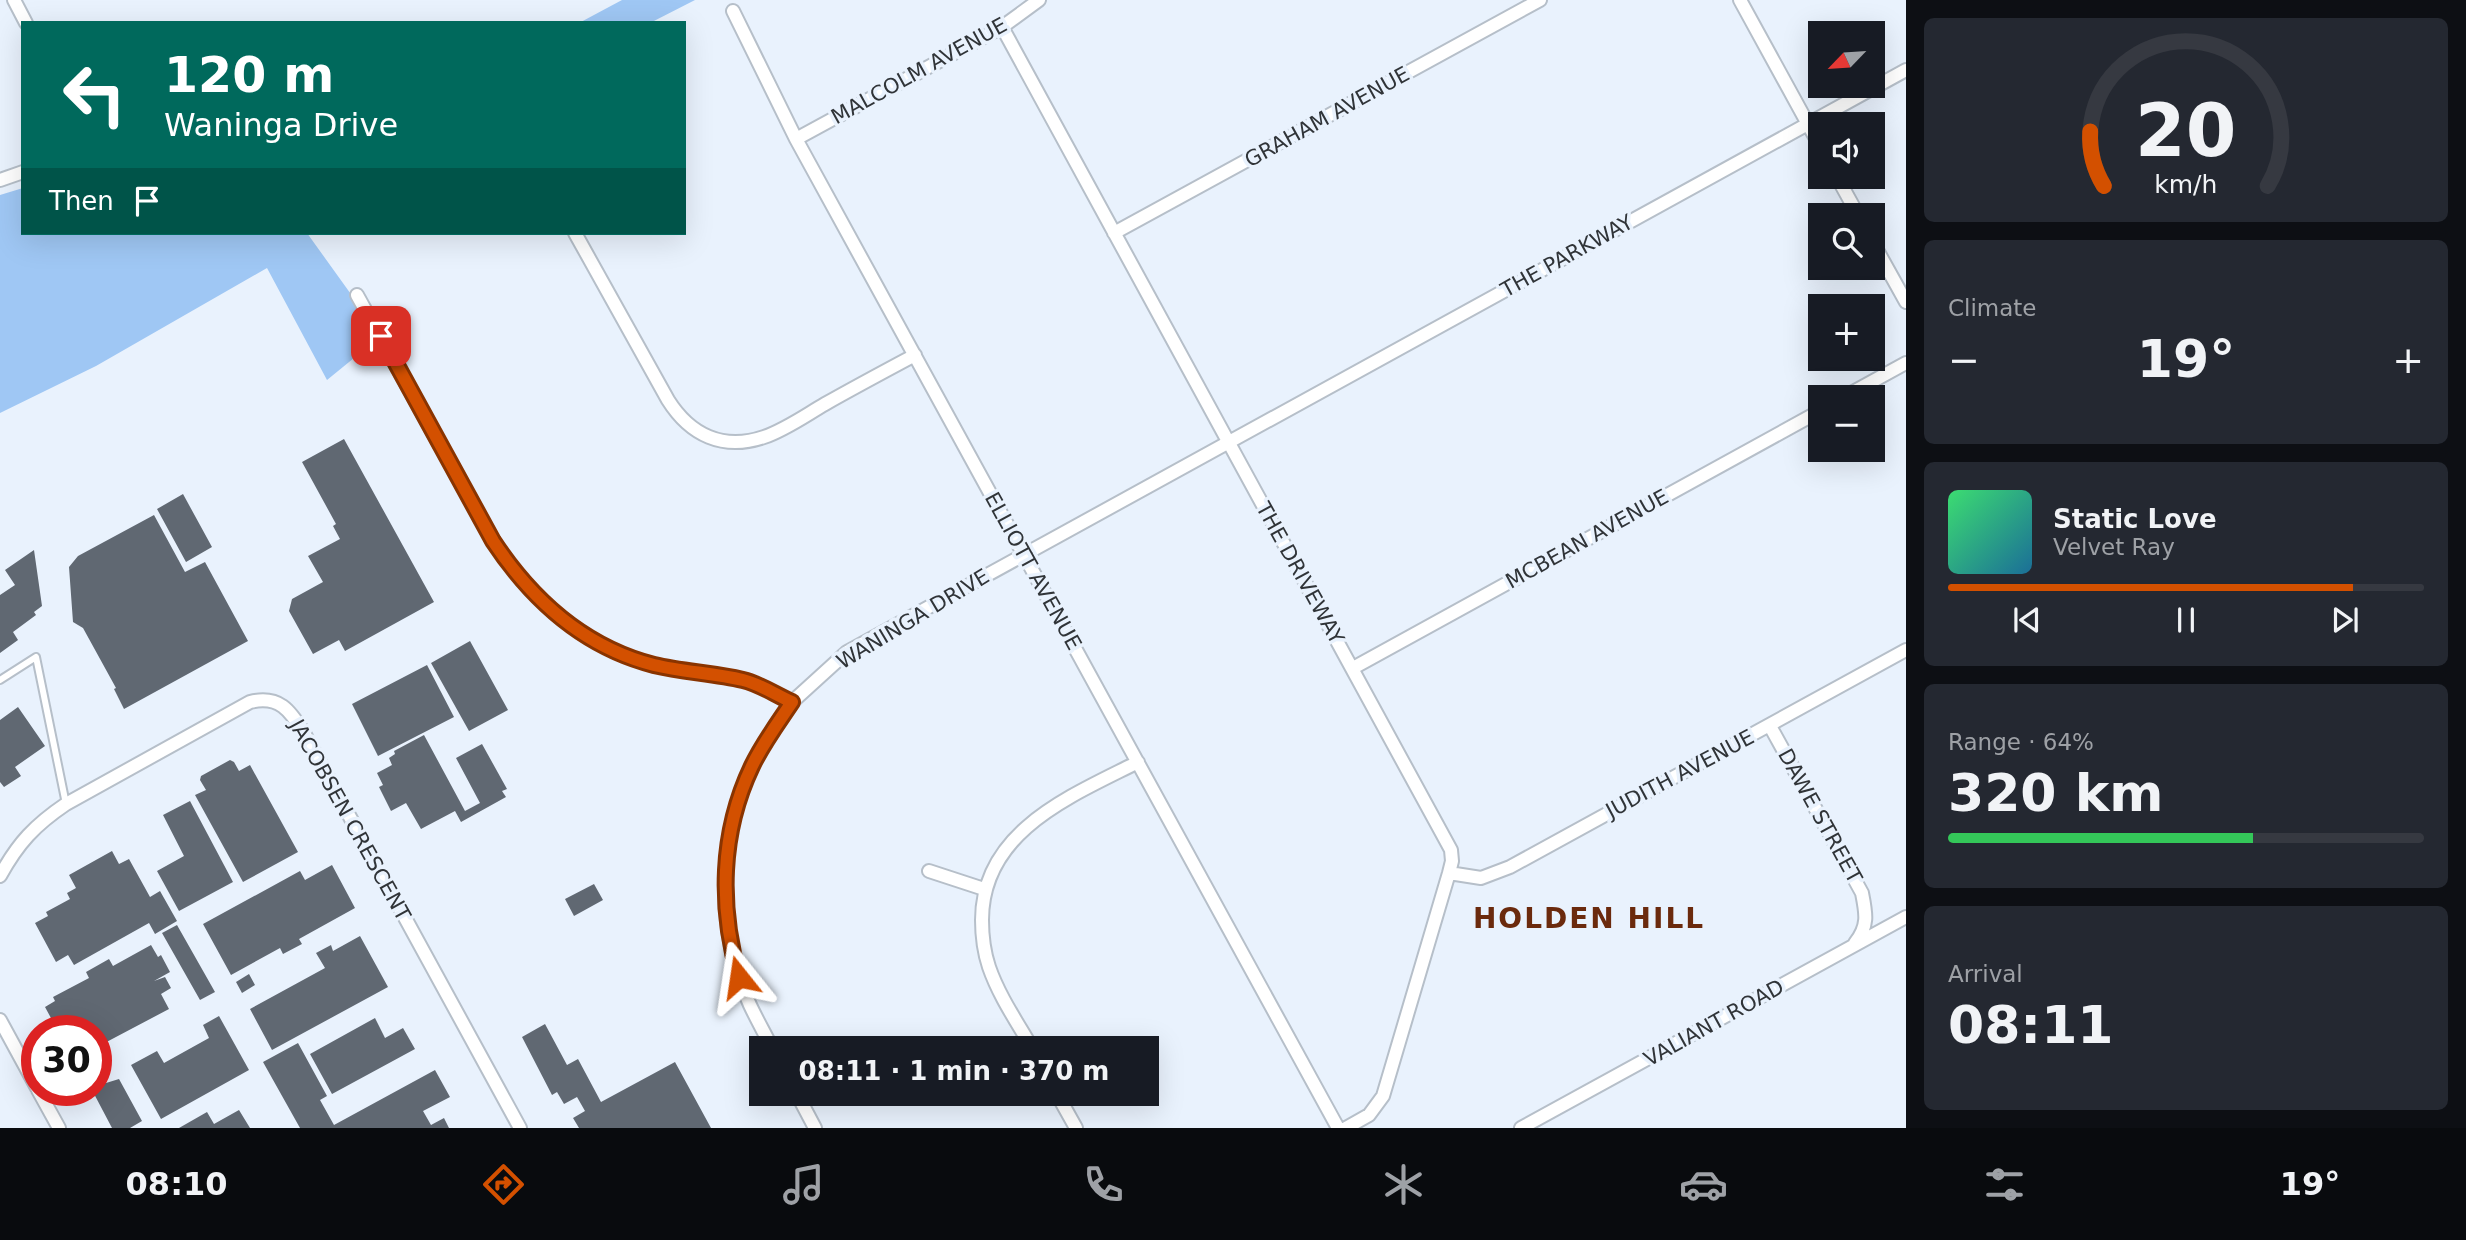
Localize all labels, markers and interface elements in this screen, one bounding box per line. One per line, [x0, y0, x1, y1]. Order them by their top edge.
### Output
street label: MALCOLM AVENUE [827, 13, 1011, 129]
north arrow [1808, 21, 1885, 98]
map controls [1808, 21, 1885, 462]
text: 120 m [164, 47, 334, 104]
icon: left [49, 49, 140, 140]
street label: GRAHAM AVENUE [1241, 62, 1413, 172]
text: 20 [2135, 88, 2237, 173]
text: Waninga Drive [164, 106, 398, 144]
button: sound [1808, 112, 1885, 189]
text: km/h [2154, 170, 2218, 199]
icon: arrive [128, 182, 166, 220]
text: Then [49, 186, 114, 216]
button: search [1808, 203, 1885, 280]
street label: THE PARKWAY [1496, 210, 1637, 303]
button: + [1808, 294, 1885, 371]
text: Climate [1948, 295, 2037, 321]
pin [351, 306, 411, 366]
icon: arrive [362, 317, 400, 355]
text: 19° [2137, 329, 2235, 389]
text: − [1948, 338, 1980, 382]
text: + [2392, 338, 2424, 382]
button: − [1808, 385, 1885, 462]
street label: MCBEAN AVENUE [1501, 484, 1673, 594]
street label: ELLIOTT AVENUE [980, 488, 1086, 654]
street label: THE DRIVEWAY [1251, 497, 1349, 648]
text: Static Love [2053, 504, 2217, 534]
text: Velvet Ray [2053, 534, 2175, 560]
street label: WANINGA DRIVE [832, 564, 994, 674]
icon: previous [2008, 601, 2046, 639]
icon: pause [2167, 601, 2205, 639]
icon: next [2326, 601, 2364, 639]
street label: JACOBSEN CRESCENT [284, 713, 415, 925]
street label: JUDITH AVENUE [1600, 725, 1758, 824]
text: Range · 64% [1948, 729, 2094, 755]
street label: DAWE STREET [1773, 745, 1867, 887]
text: 320 km [1948, 763, 2163, 823]
district label: HOLDEN HILL [1473, 902, 1705, 935]
position arrow [702, 940, 776, 1014]
text: Arrival [1948, 961, 2023, 987]
street label: VALIANT ROAD [1640, 975, 1788, 1071]
text: 08:11 [1948, 995, 2114, 1055]
speed limit sign: 30 [21, 1015, 112, 1106]
text: 08:11 · 1 min · 370 m [799, 1056, 1109, 1086]
icon: directions [479, 1160, 528, 1209]
icon: music [779, 1160, 828, 1209]
icon: phone [1079, 1160, 1128, 1209]
icon: climate [1379, 1160, 1428, 1209]
icon: car [1679, 1160, 1728, 1209]
icon: filters [1980, 1160, 2029, 1209]
text: 08:10 [126, 1165, 227, 1203]
text: 19° [2280, 1165, 2340, 1203]

